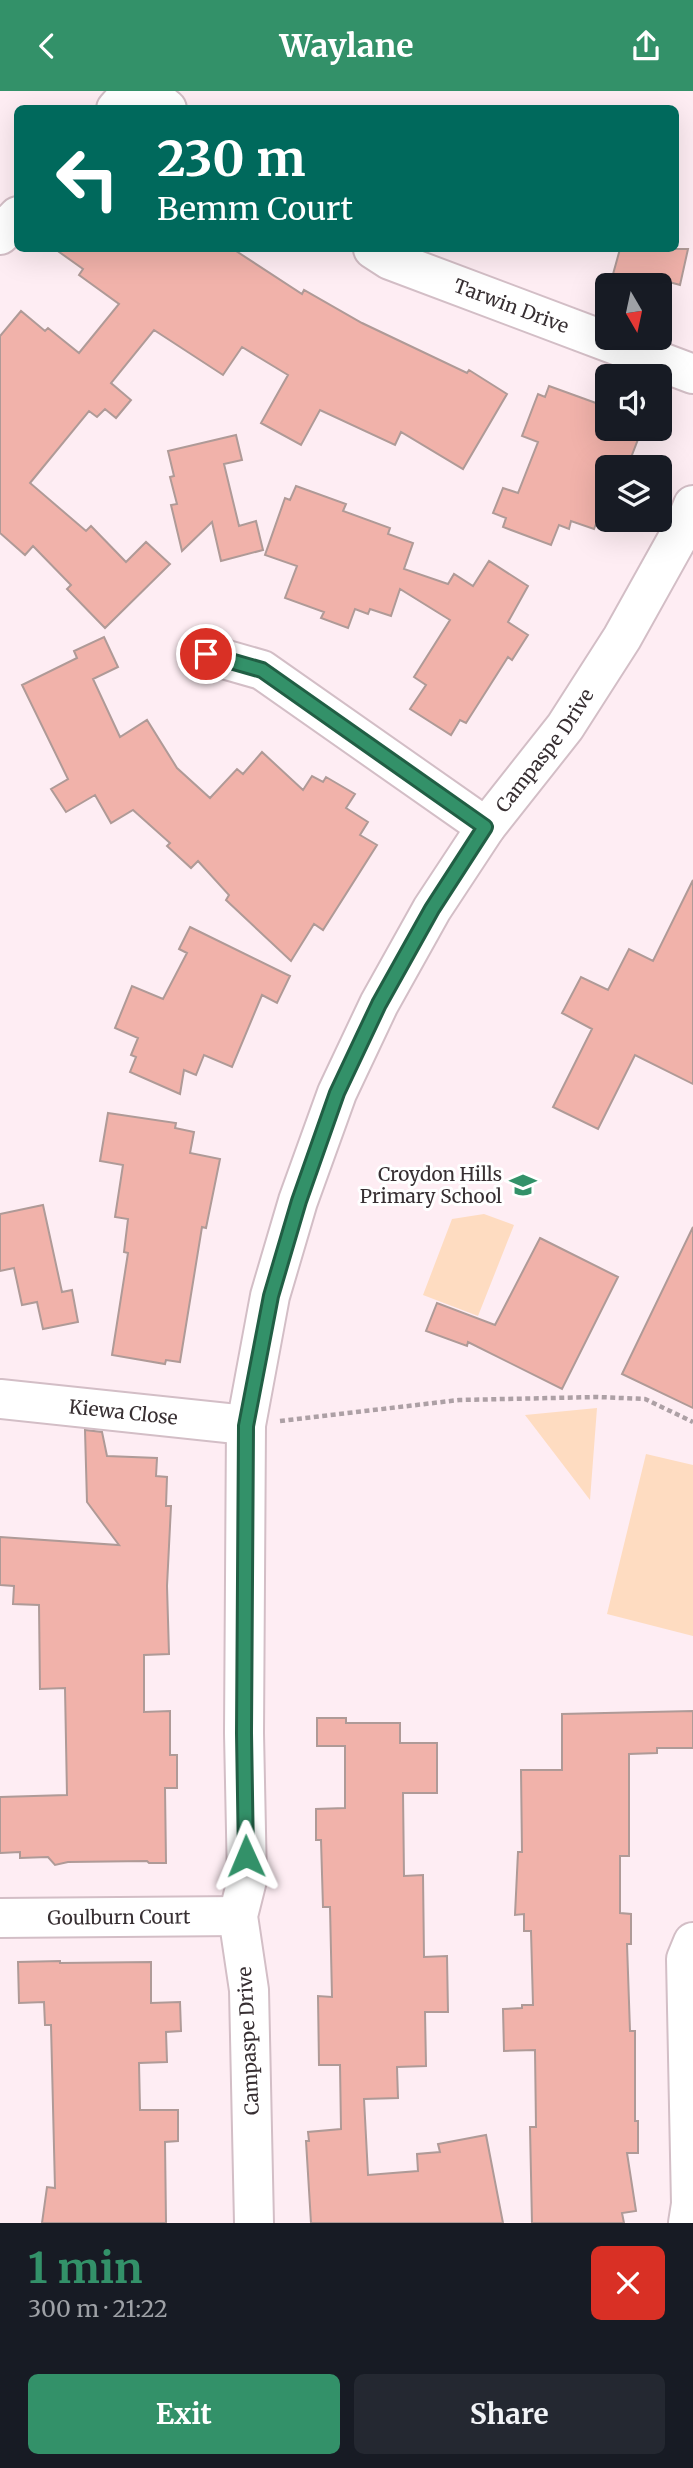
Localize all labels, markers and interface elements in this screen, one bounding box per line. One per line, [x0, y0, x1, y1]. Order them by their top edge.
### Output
text: Waylane [279, 26, 414, 66]
icon: back [28, 27, 66, 65]
icon: share [627, 27, 665, 65]
text: 230 m [157, 128, 305, 189]
icon: left [42, 133, 133, 224]
text: Bemm Court [157, 189, 353, 229]
street label: Tarwin Drive [451, 273, 572, 338]
north arrow [595, 273, 672, 350]
map controls [595, 273, 672, 532]
button: sound [595, 364, 672, 441]
button: layers [595, 455, 672, 532]
pin [176, 624, 236, 684]
icon: arrive [187, 635, 225, 673]
street label: Campaspe Drive [490, 684, 599, 817]
place label: Croydon Hills Primary School [360, 1162, 502, 1208]
school or university icon: Croydon Hills Primary School [508, 1170, 538, 1200]
street label: Kiewa Close [68, 1394, 179, 1430]
position arrow [209, 1819, 283, 1893]
street label: Goulburn Court [47, 1904, 191, 1930]
street label: Campaspe Drive [232, 1966, 264, 2116]
text: 1 min [28, 2242, 142, 2294]
button: close [591, 2246, 665, 2320]
text: 300 m · 21:22 [28, 2294, 168, 2323]
button: Exit [28, 2374, 340, 2454]
button: Share [354, 2374, 665, 2454]

